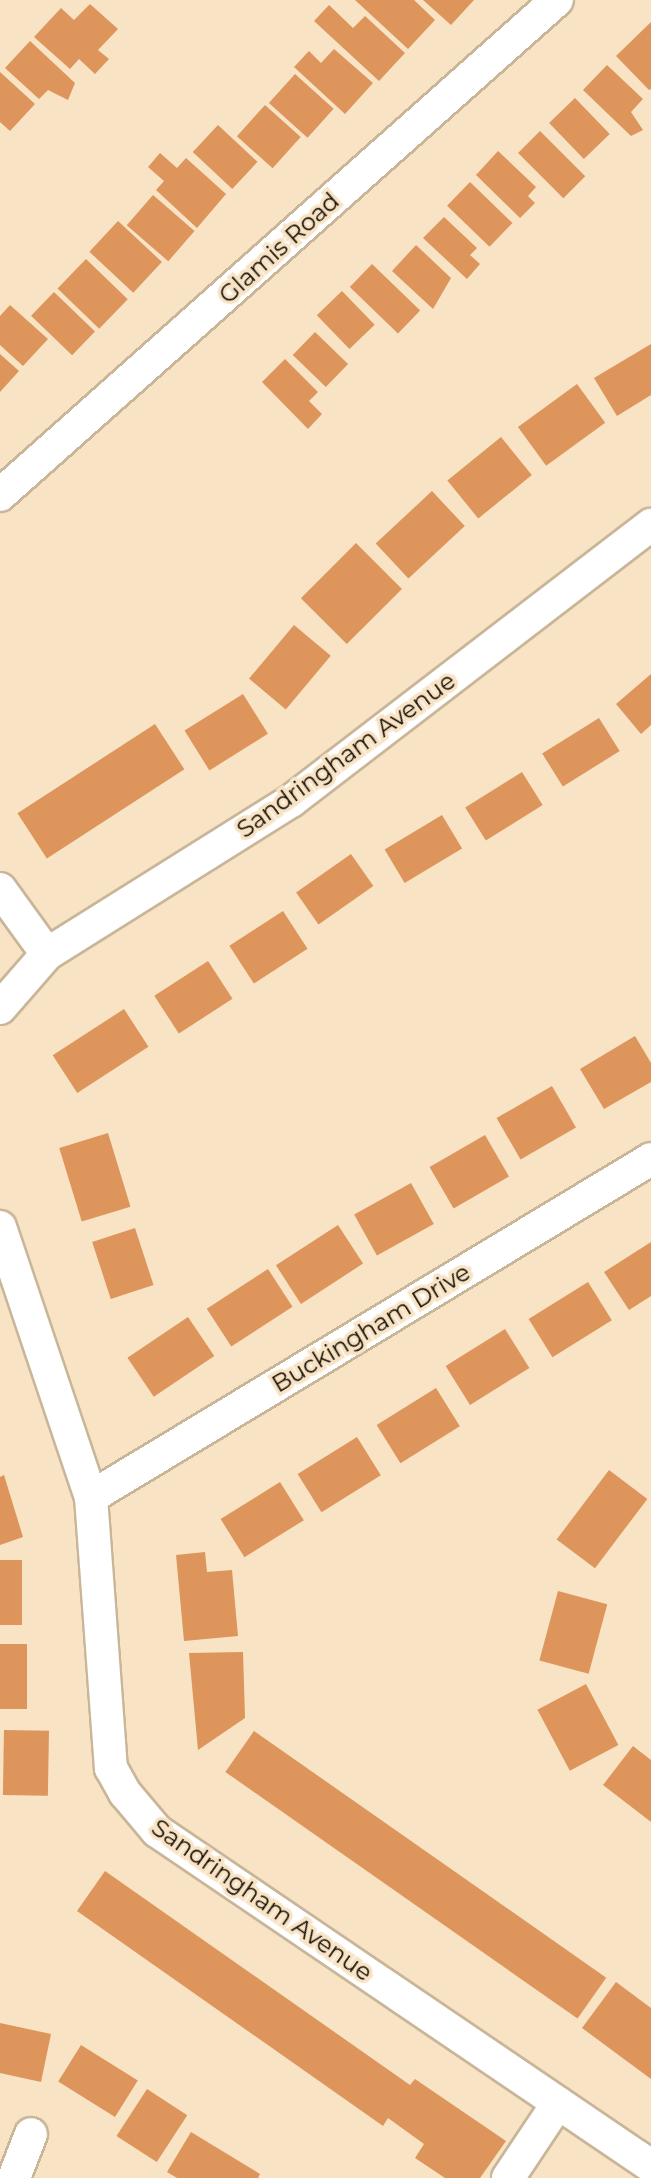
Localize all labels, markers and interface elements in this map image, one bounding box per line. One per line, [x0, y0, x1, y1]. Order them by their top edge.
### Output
street label: Glamis Road [213, 186, 345, 310]
street label: Sandringham Avenue [231, 666, 461, 844]
street label: Buckingham Drive [267, 1257, 475, 1399]
street label: Sandringham Avenue [146, 1813, 378, 1987]

